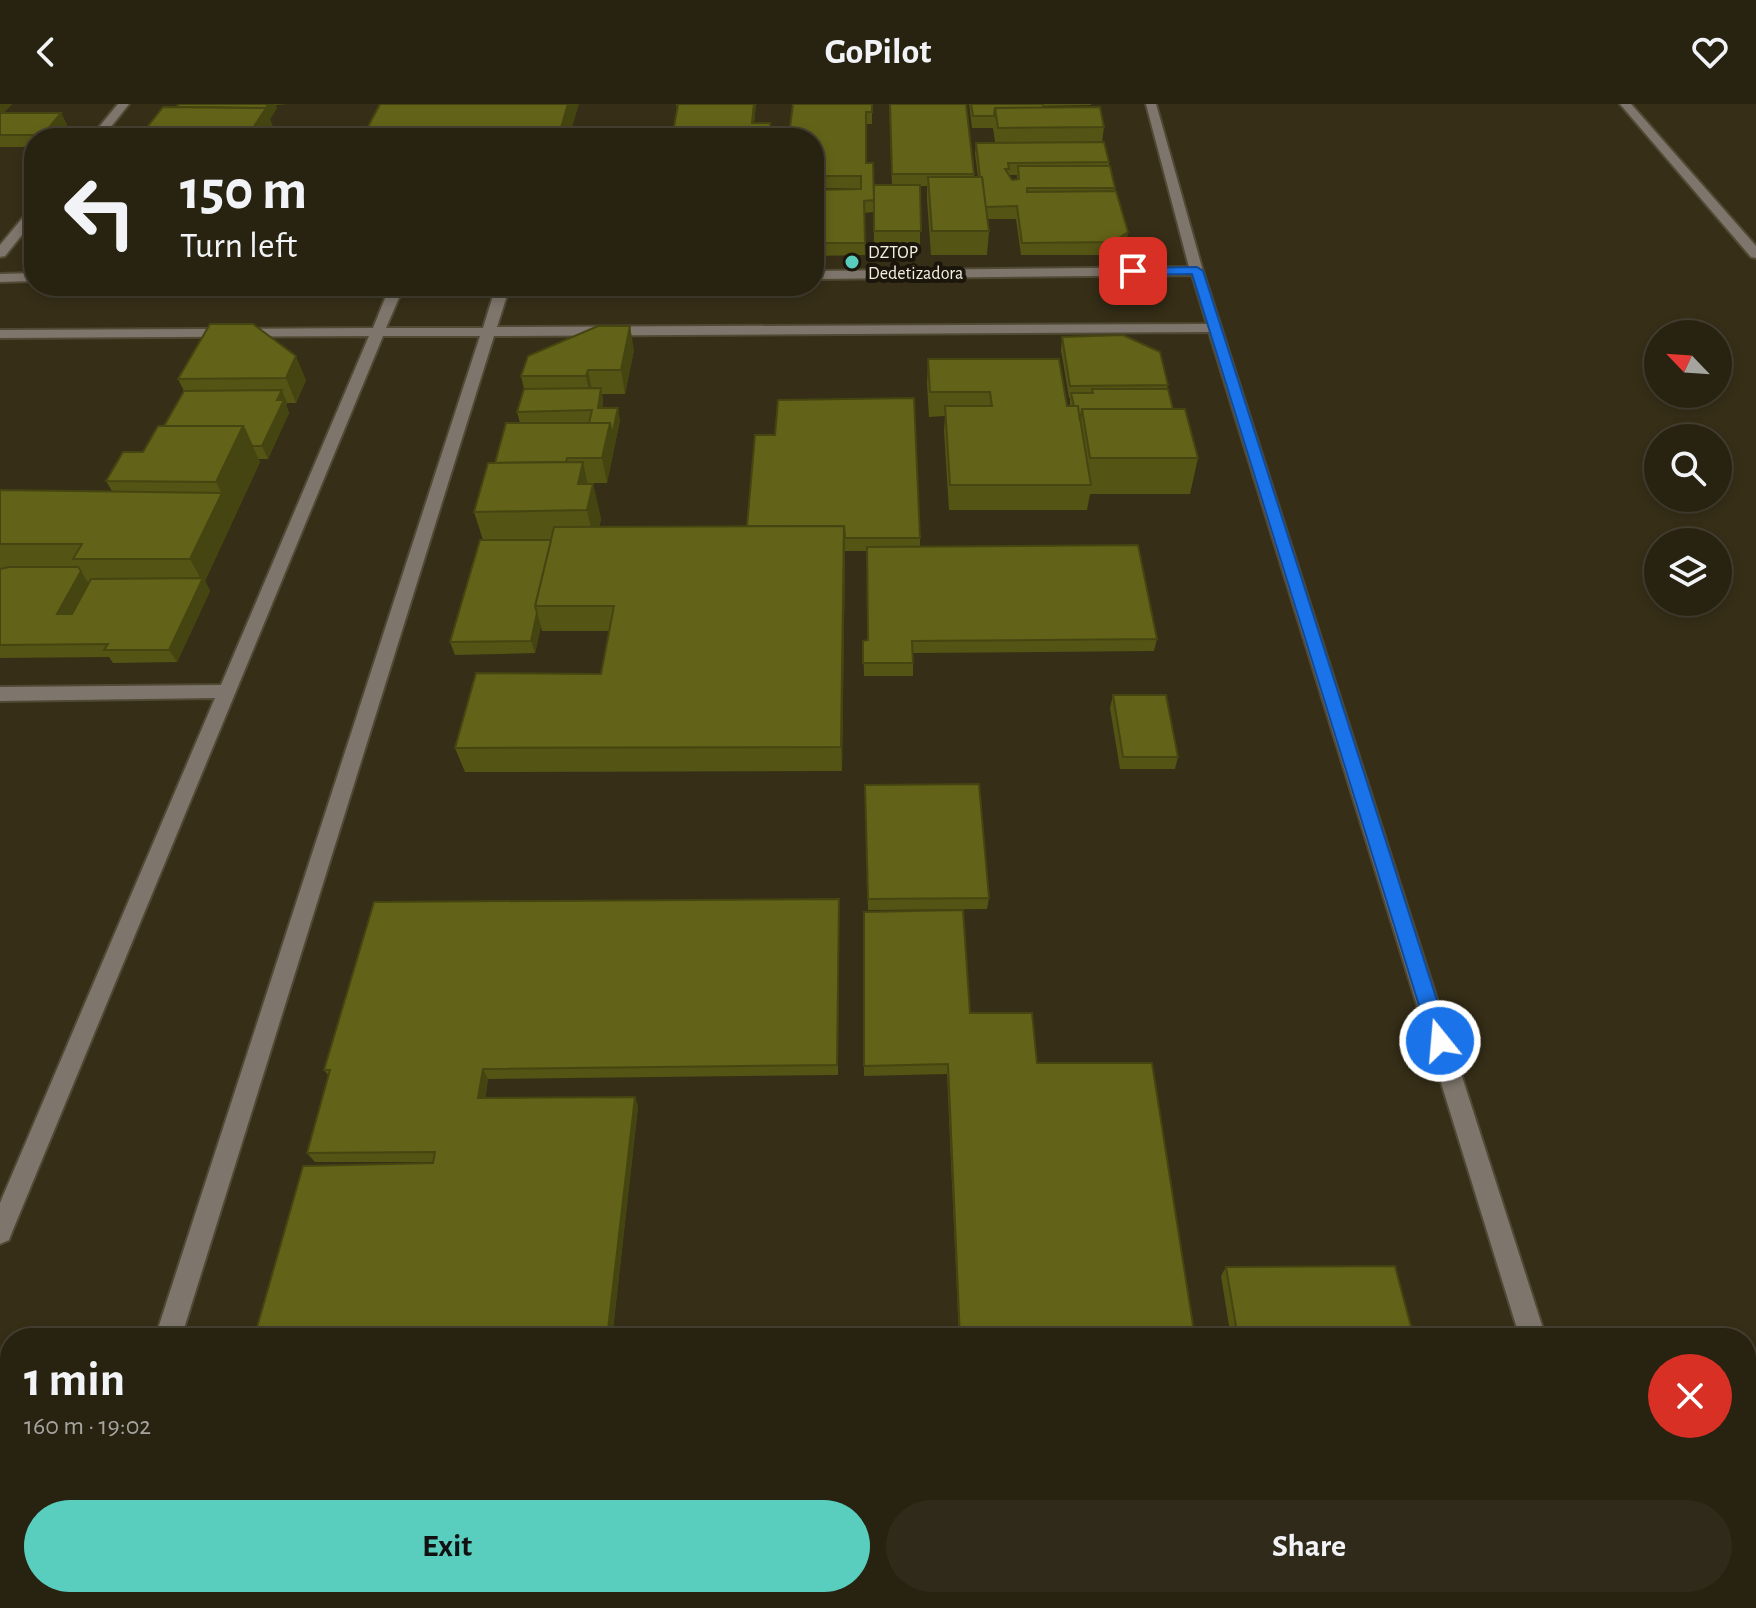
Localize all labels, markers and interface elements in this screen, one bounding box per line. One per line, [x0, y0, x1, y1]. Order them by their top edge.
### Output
icon: back [24, 30, 68, 74]
icon: heart [1688, 30, 1732, 74]
text: GoPilot [825, 34, 931, 70]
icon: left [48, 160, 152, 264]
text: 150 m [180, 163, 307, 219]
text: Turn left [180, 228, 297, 264]
pin [1099, 237, 1167, 305]
place label: DZTOP Dedetizadora [868, 244, 963, 283]
icon: arrive [1111, 249, 1155, 293]
marker: DZTOP Dedetizadora [843, 253, 861, 271]
north arrow [1644, 320, 1732, 408]
map controls [1644, 320, 1732, 616]
button: search [1644, 424, 1732, 512]
button: layers [1644, 528, 1732, 616]
position arrow [1398, 999, 1482, 1083]
button: close [1648, 1354, 1732, 1438]
text: 1 min [24, 1357, 125, 1405]
text: 160 m · 19:02 [24, 1413, 151, 1439]
button: Exit [24, 1500, 870, 1592]
button: Share [886, 1500, 1732, 1592]

